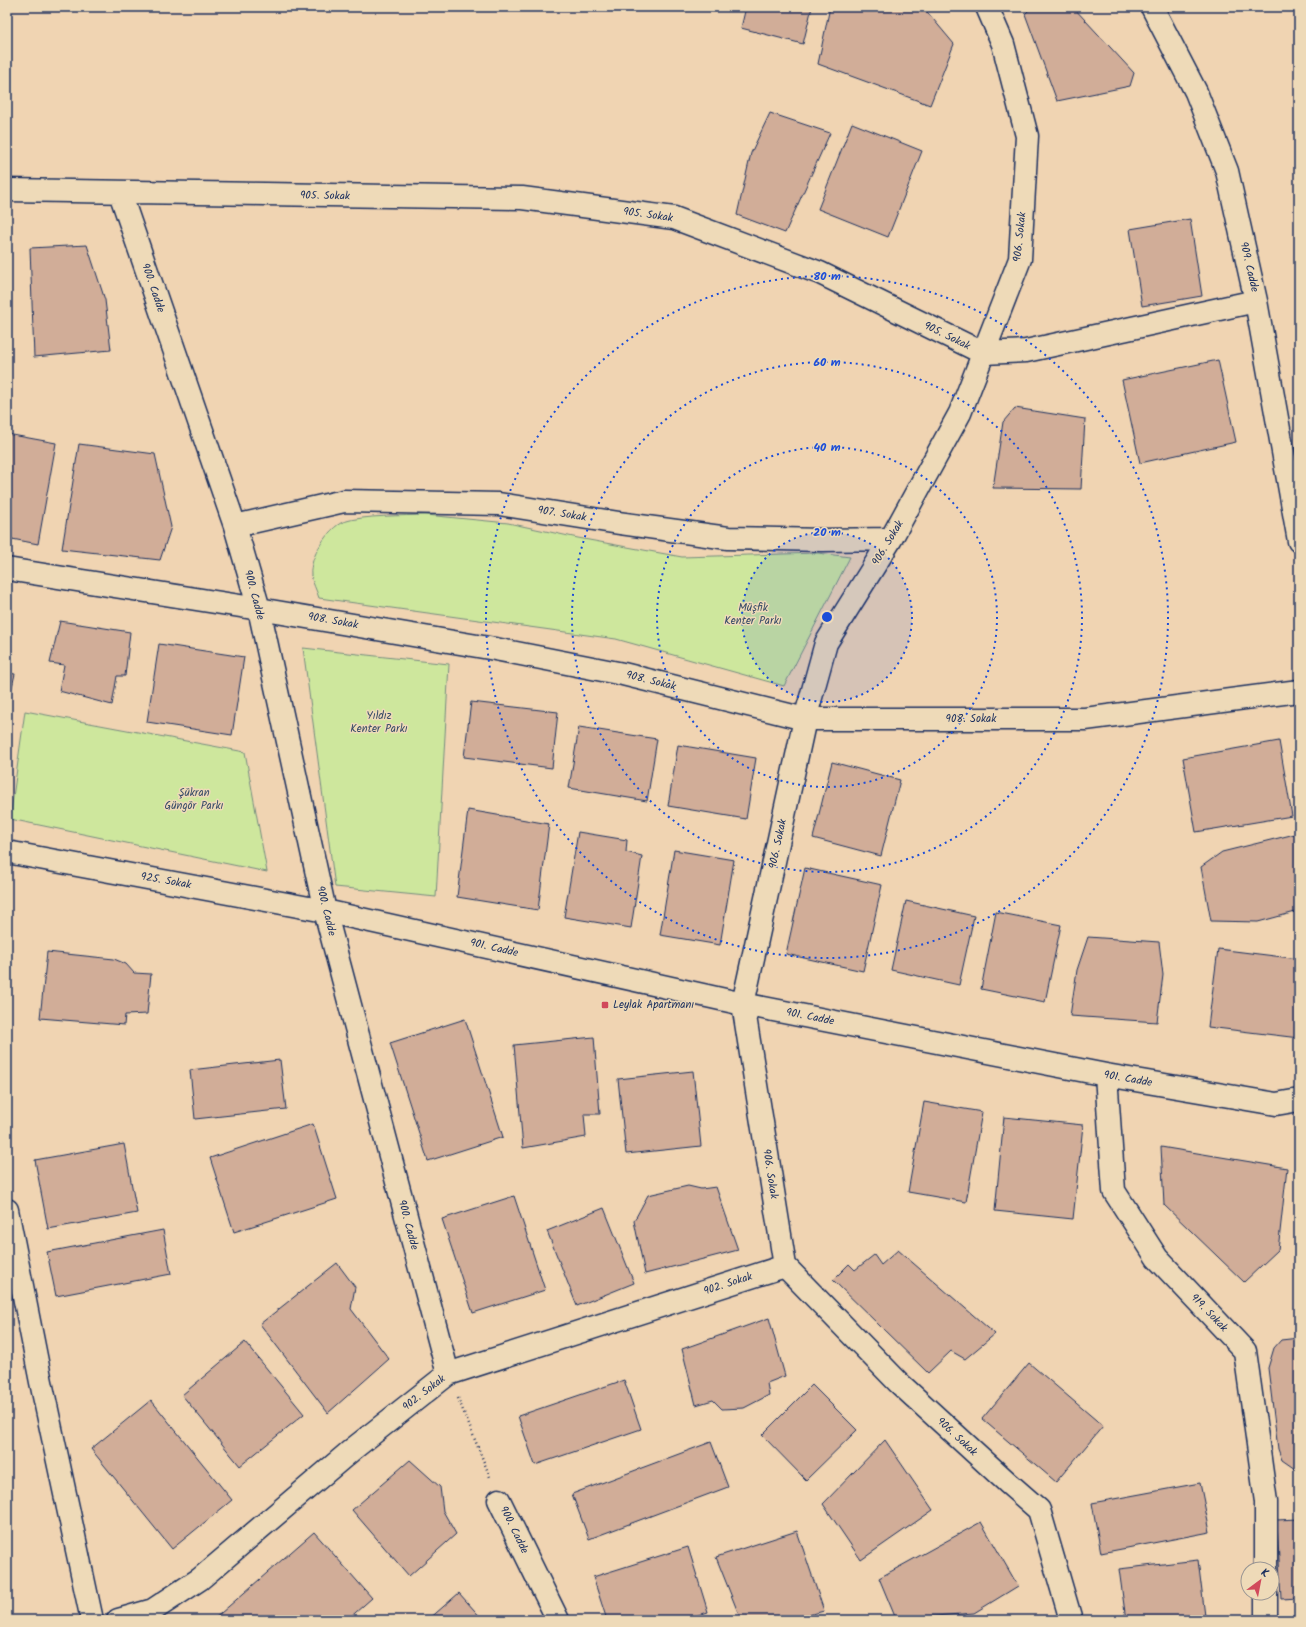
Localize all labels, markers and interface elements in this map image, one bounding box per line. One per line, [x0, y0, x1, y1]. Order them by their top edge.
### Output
street label: 905. Sokak [300, 187, 351, 205]
street label: 905. Sokak [622, 203, 675, 228]
street label: 906. Sokak [1008, 210, 1032, 263]
street label: 909. Cadde [1235, 240, 1264, 294]
street label: 900. Cadde [136, 261, 170, 315]
text: 80 m [813, 267, 841, 286]
street label: 905. Sokak [921, 317, 974, 355]
text: 60 m [813, 353, 841, 372]
text: 40 m [813, 438, 841, 457]
street label: 907. Sokak [536, 501, 589, 527]
street label: 906. Sokak [867, 516, 909, 569]
text: 20 m [813, 523, 841, 542]
street label: 900. Cadde [239, 568, 269, 622]
park label: Müşfik Kenter Parkı [724, 599, 782, 630]
street label: 908. Sokak [306, 608, 360, 634]
centre of rings [820, 610, 834, 624]
street label: 908. Sokak [624, 666, 679, 696]
park label: Yıldız Kenter Parkı [350, 707, 408, 738]
street label: 908. Sokak [946, 710, 997, 728]
park label: Şükran Güngör Parkı [165, 784, 224, 815]
street label: 906. Sokak [764, 817, 792, 870]
street label: 925. Sokak [139, 868, 193, 894]
street label: 900. Cadde [311, 884, 341, 938]
street label: 901. Cadde [468, 934, 520, 962]
place label: Leylak Apartmanı [613, 996, 694, 1014]
marker: Leylak Apartmanı [600, 1000, 610, 1010]
street label: 901. Cadde [784, 1003, 836, 1031]
street label: 901. Cadde [1102, 1066, 1154, 1092]
street label: 906. Sokak [757, 1148, 783, 1201]
street label: 900. Cadde [393, 1198, 423, 1252]
street label: 902. Sokak [701, 1267, 756, 1300]
street label: 919. Sokak [1186, 1290, 1233, 1337]
street label: 902. Sokak [399, 1370, 450, 1416]
street label: 906. Sokak [932, 1413, 982, 1461]
street label: 900. Cadde [495, 1503, 533, 1557]
north arrow [1240, 1561, 1280, 1601]
text: K [1257, 1564, 1273, 1583]

